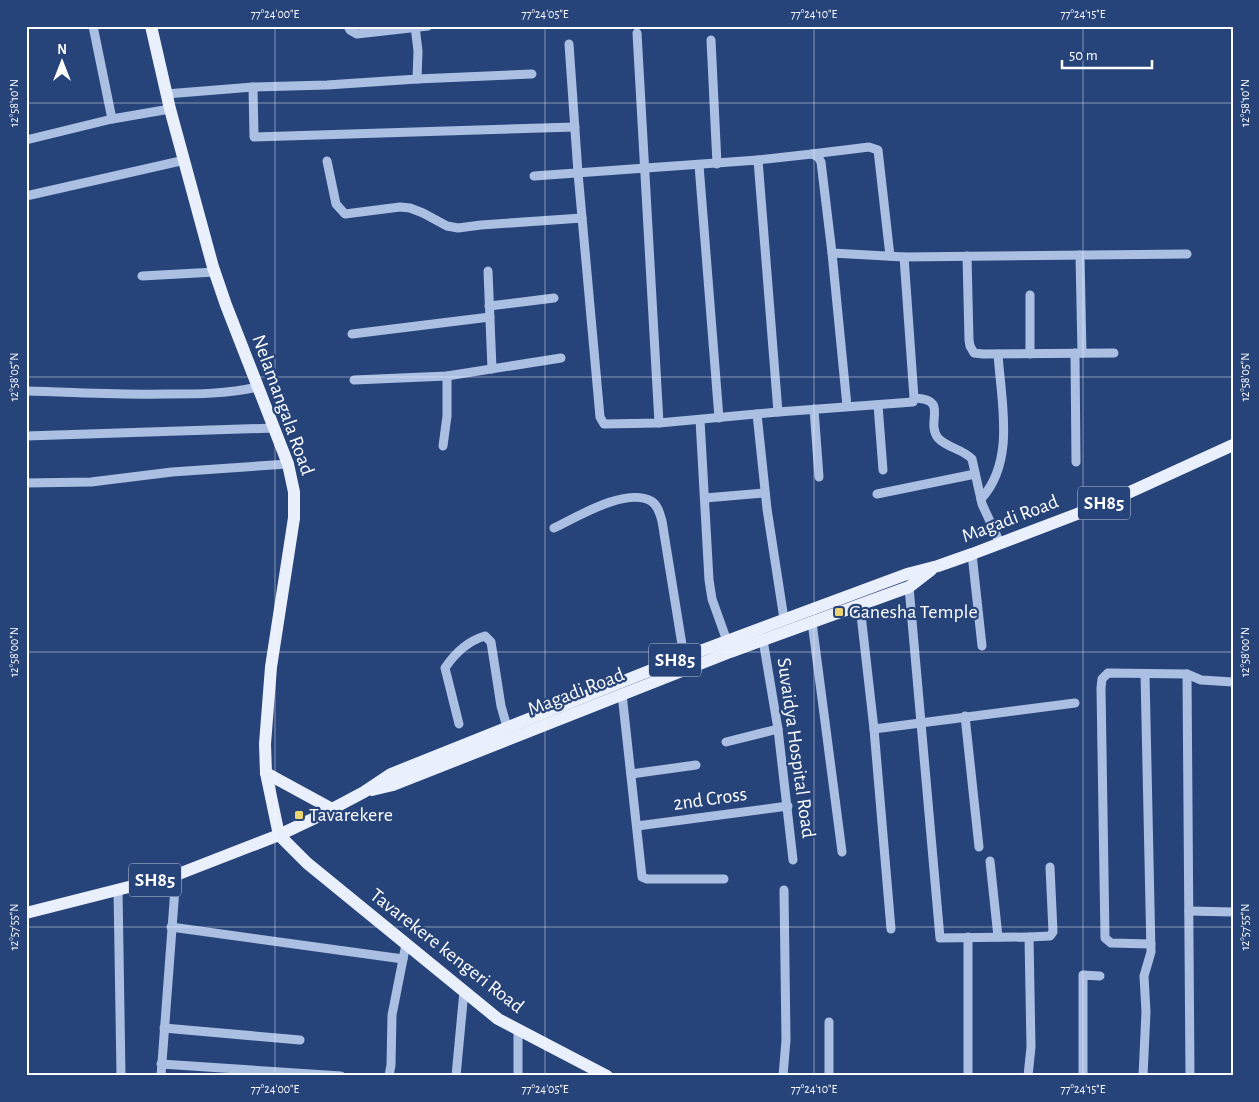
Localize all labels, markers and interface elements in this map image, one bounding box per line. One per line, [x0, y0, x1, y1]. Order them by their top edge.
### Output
text: 77°24'00"E [251, 8, 299, 20]
text: 77°24'05"E [521, 8, 569, 20]
text: 77°24'10"E [791, 8, 837, 20]
text: 77°24'15"E [1060, 8, 1106, 20]
north arrow [38, 38, 88, 88]
scale bar [1062, 38, 1152, 70]
text: N [57, 43, 67, 57]
text: 50 m [1069, 48, 1098, 63]
text: 12°58'10"N [8, 79, 20, 127]
text: 12°58'10"N [1239, 79, 1251, 127]
street label: Nelamangala Road [248, 332, 318, 478]
text: 12°58'05"N [8, 353, 20, 401]
text: 12°58'05"N [1239, 353, 1251, 401]
road number: SH85 [1078, 486, 1130, 520]
street label: Magadi Road [959, 491, 1061, 547]
place label: Ganesha Temple [849, 602, 978, 622]
marker: Ganesha Temple [833, 606, 845, 618]
text: 12°58'00"N [8, 627, 20, 677]
text: 12°58'00"N [1239, 627, 1251, 677]
road number: SH85 [649, 644, 701, 676]
street label: Suvaidya Hospital Road [773, 657, 819, 839]
street label: Magadi Road [525, 664, 627, 720]
street label: 2nd Cross [672, 784, 748, 814]
place label: Tavarekere [309, 805, 393, 825]
marker: Tavarekere [293, 809, 305, 821]
road number: SH85 [129, 864, 181, 896]
street label: Tavarekere kengeri Road [366, 885, 528, 1017]
text: 12°57'55"N [8, 904, 20, 950]
text: 12°57'55"N [1239, 904, 1251, 950]
text: 77°24'00"E [251, 1083, 299, 1095]
text: 77°24'05"E [521, 1083, 569, 1095]
text: 77°24'10"E [791, 1083, 837, 1095]
text: 77°24'15"E [1060, 1083, 1106, 1095]

